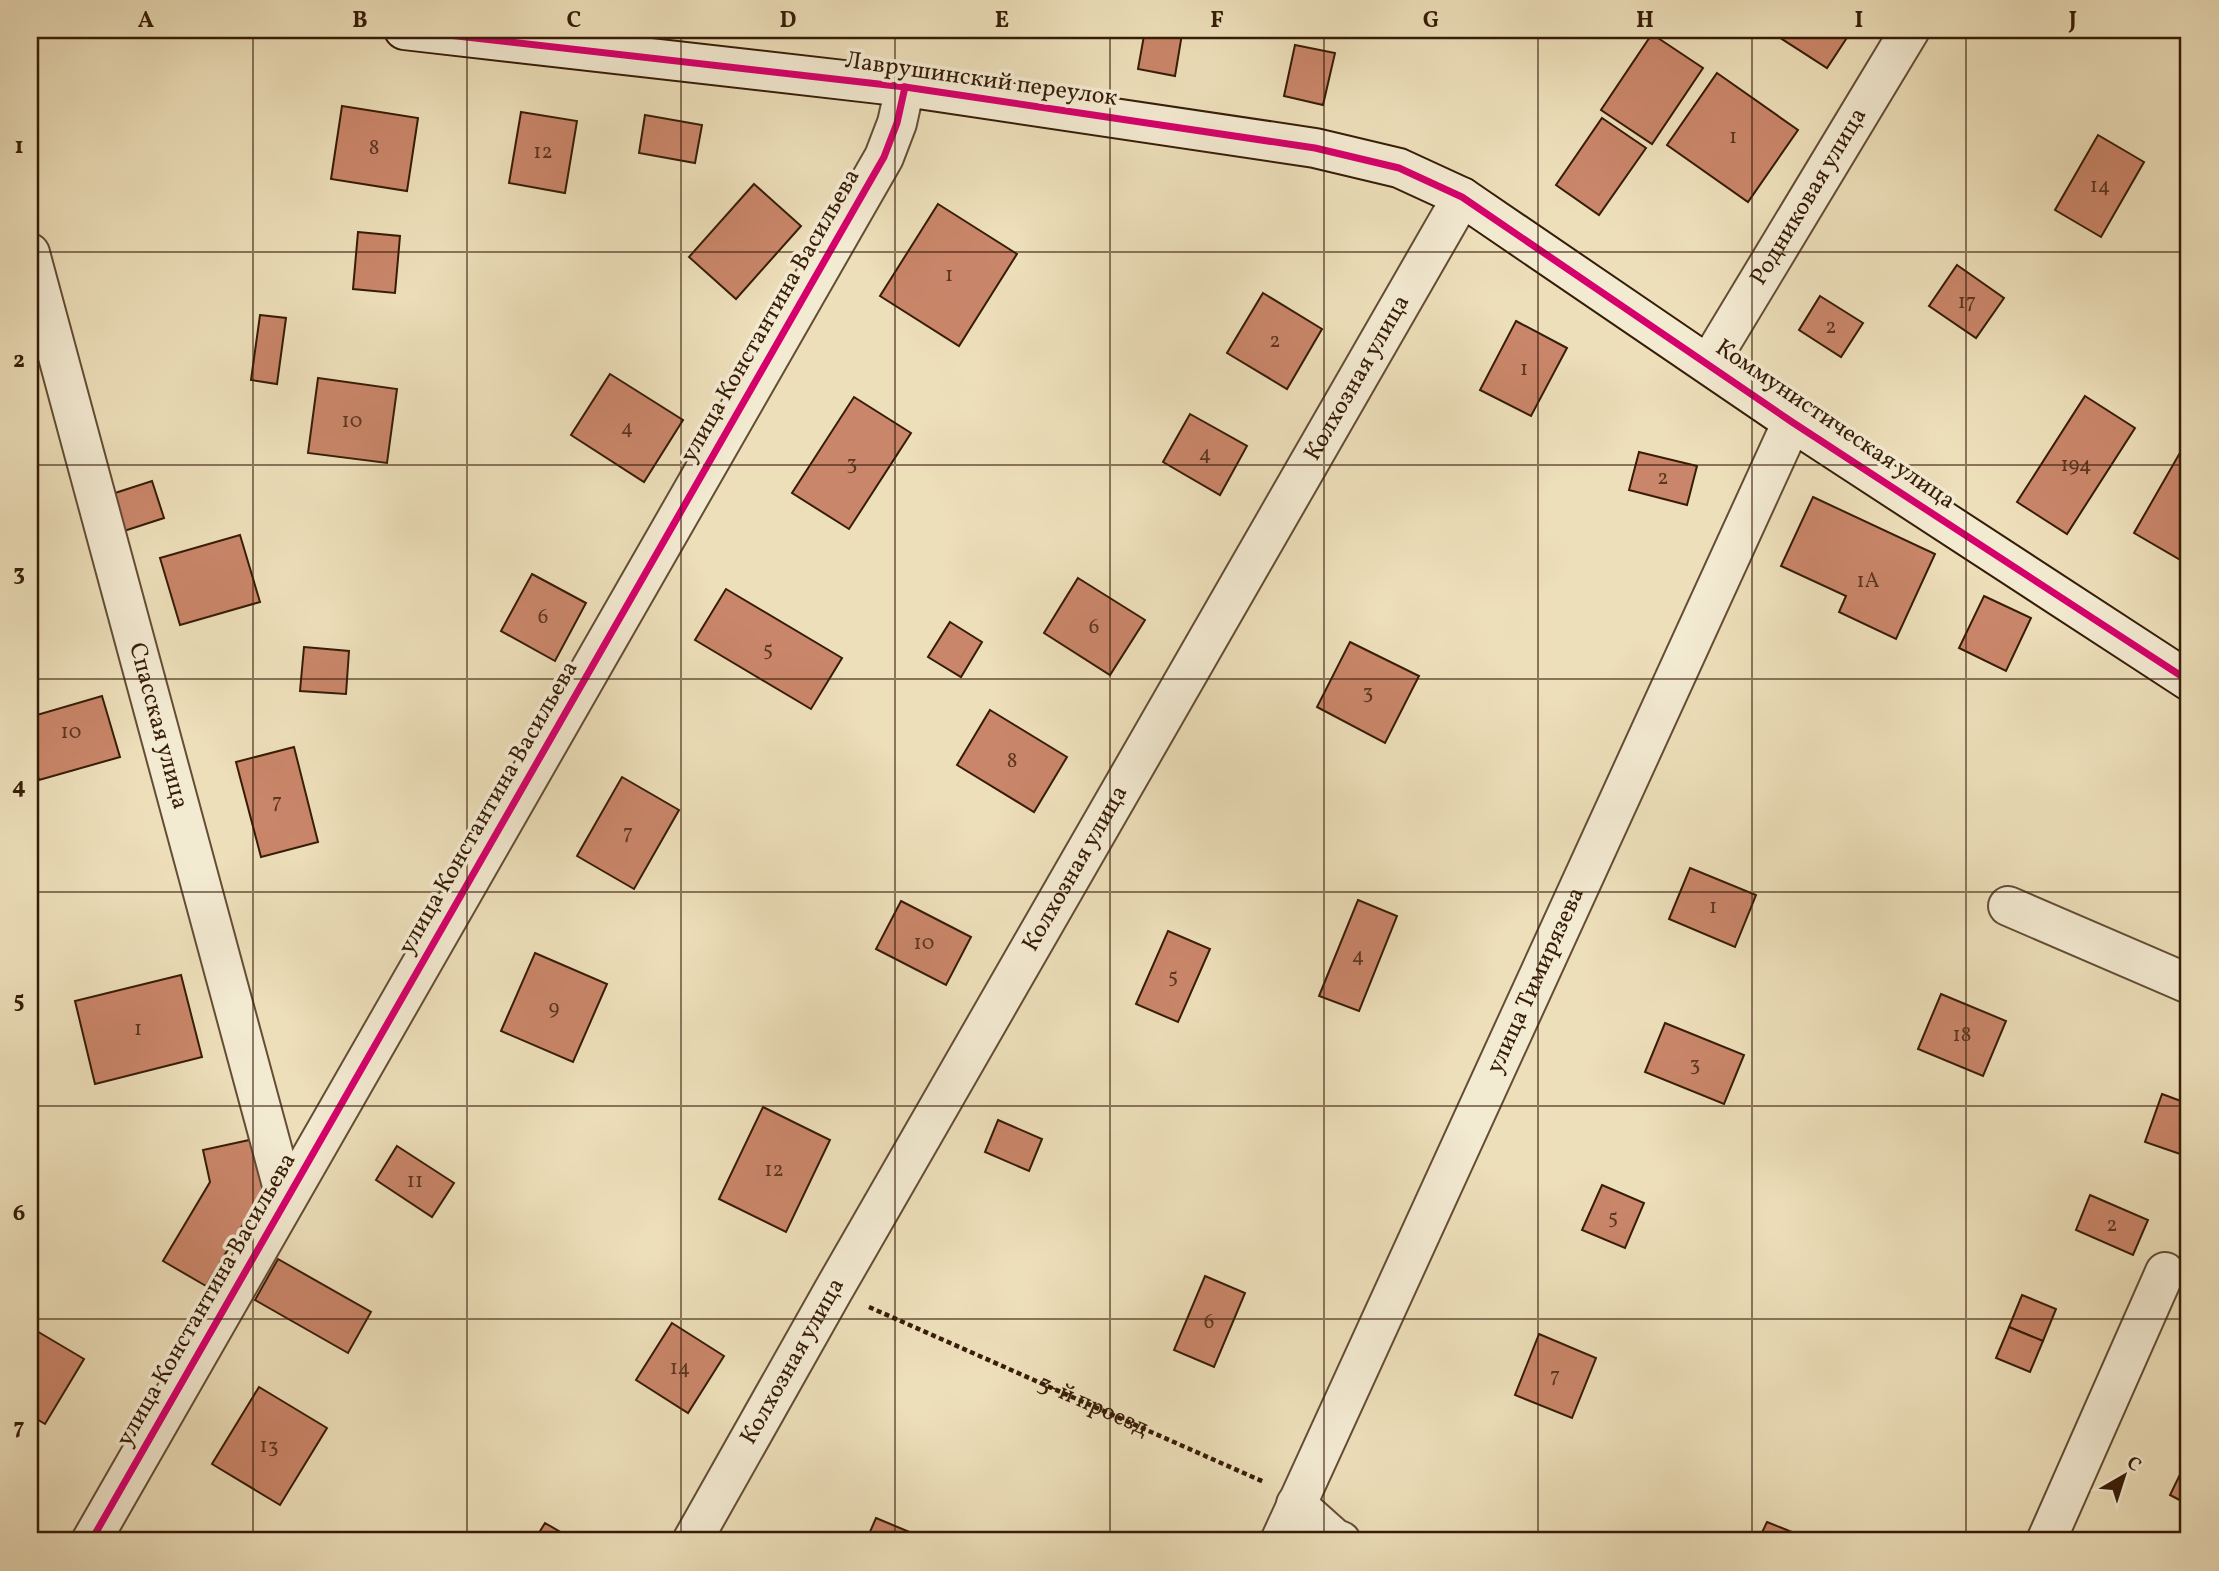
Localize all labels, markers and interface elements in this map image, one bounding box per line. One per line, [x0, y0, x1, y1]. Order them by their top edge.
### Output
text: A [138, 5, 154, 37]
text: B [352, 5, 368, 37]
text: C [567, 5, 581, 37]
text: D [780, 5, 797, 37]
text: E [995, 5, 1009, 37]
text: F [1210, 5, 1224, 37]
text: G [1423, 5, 1439, 37]
text: H [1636, 5, 1654, 37]
text: I [1855, 5, 1863, 37]
text: J [2068, 5, 2077, 37]
street label: Лаврушинский переулок [843, 44, 1120, 116]
street label: Родниковая улица [1743, 102, 1876, 292]
house number: 1 [1729, 123, 1737, 152]
text: 1 [14, 131, 24, 163]
house number: 8 [369, 134, 379, 163]
house number: 12 [533, 138, 553, 167]
street label: улица Константина Васильева [673, 163, 869, 469]
house number: 14 [2090, 172, 2110, 201]
house number: 1 [945, 261, 953, 290]
house number: 17 [1958, 288, 1976, 317]
street label: Колхозная улица [1297, 289, 1419, 467]
house number: 2 [1825, 313, 1837, 342]
house number: 2 [1269, 327, 1281, 356]
street label: Коммунистическая улица [1708, 332, 1962, 518]
text: 2 [13, 345, 25, 377]
house number: 1 [1520, 355, 1528, 384]
house number: 10 [342, 407, 362, 436]
house number: 4 [621, 414, 633, 443]
house number: 4 [1199, 440, 1211, 469]
house number: 3 [847, 449, 857, 478]
house number: 194 [2060, 451, 2092, 480]
house number: 2 [1657, 464, 1669, 493]
text: 3 [13, 558, 25, 590]
house number: 1А [1857, 567, 1880, 596]
house number: 6 [538, 603, 548, 632]
house number: 6 [1089, 613, 1099, 642]
house number: 5 [763, 635, 773, 664]
street label: Спасская улица [119, 639, 197, 813]
street label: улица Константина Васильева [391, 655, 587, 961]
house number: 3 [1363, 678, 1373, 707]
house number: 10 [61, 718, 81, 747]
house number: 8 [1007, 747, 1017, 776]
text: 4 [12, 771, 26, 803]
street label: Колхозная улица [1015, 780, 1137, 958]
house number: 7 [272, 788, 282, 817]
house number: 7 [623, 819, 633, 848]
street label: улица Тимирязева [1479, 882, 1594, 1080]
house number: 1 [1709, 893, 1717, 922]
house number: 10 [914, 929, 934, 958]
house number: 4 [1352, 942, 1364, 971]
house number: 5 [1168, 962, 1178, 991]
text: 5 [13, 985, 25, 1017]
house number: 9 [549, 994, 560, 1023]
house number: 1 [134, 1015, 142, 1044]
house number: 18 [1953, 1021, 1971, 1050]
house number: 3 [1690, 1050, 1700, 1079]
street label: улица Константина Васильева [109, 1147, 305, 1453]
house number: 12 [764, 1156, 784, 1185]
house number: 11 [407, 1167, 423, 1196]
text: 6 [13, 1198, 25, 1230]
house number: 5 [1608, 1203, 1618, 1232]
house number: 2 [2106, 1211, 2118, 1240]
street label: Колхозная улица [733, 1272, 854, 1451]
house number: 6 [1204, 1308, 1214, 1337]
house number: 14 [670, 1354, 690, 1383]
house number: 7 [1550, 1362, 1560, 1391]
street label: 3-й проезд [1032, 1367, 1154, 1446]
text: 7 [14, 1412, 25, 1444]
house number: 13 [260, 1432, 278, 1461]
north arrow [2090, 1442, 2160, 1512]
text: С [2121, 1450, 2146, 1478]

